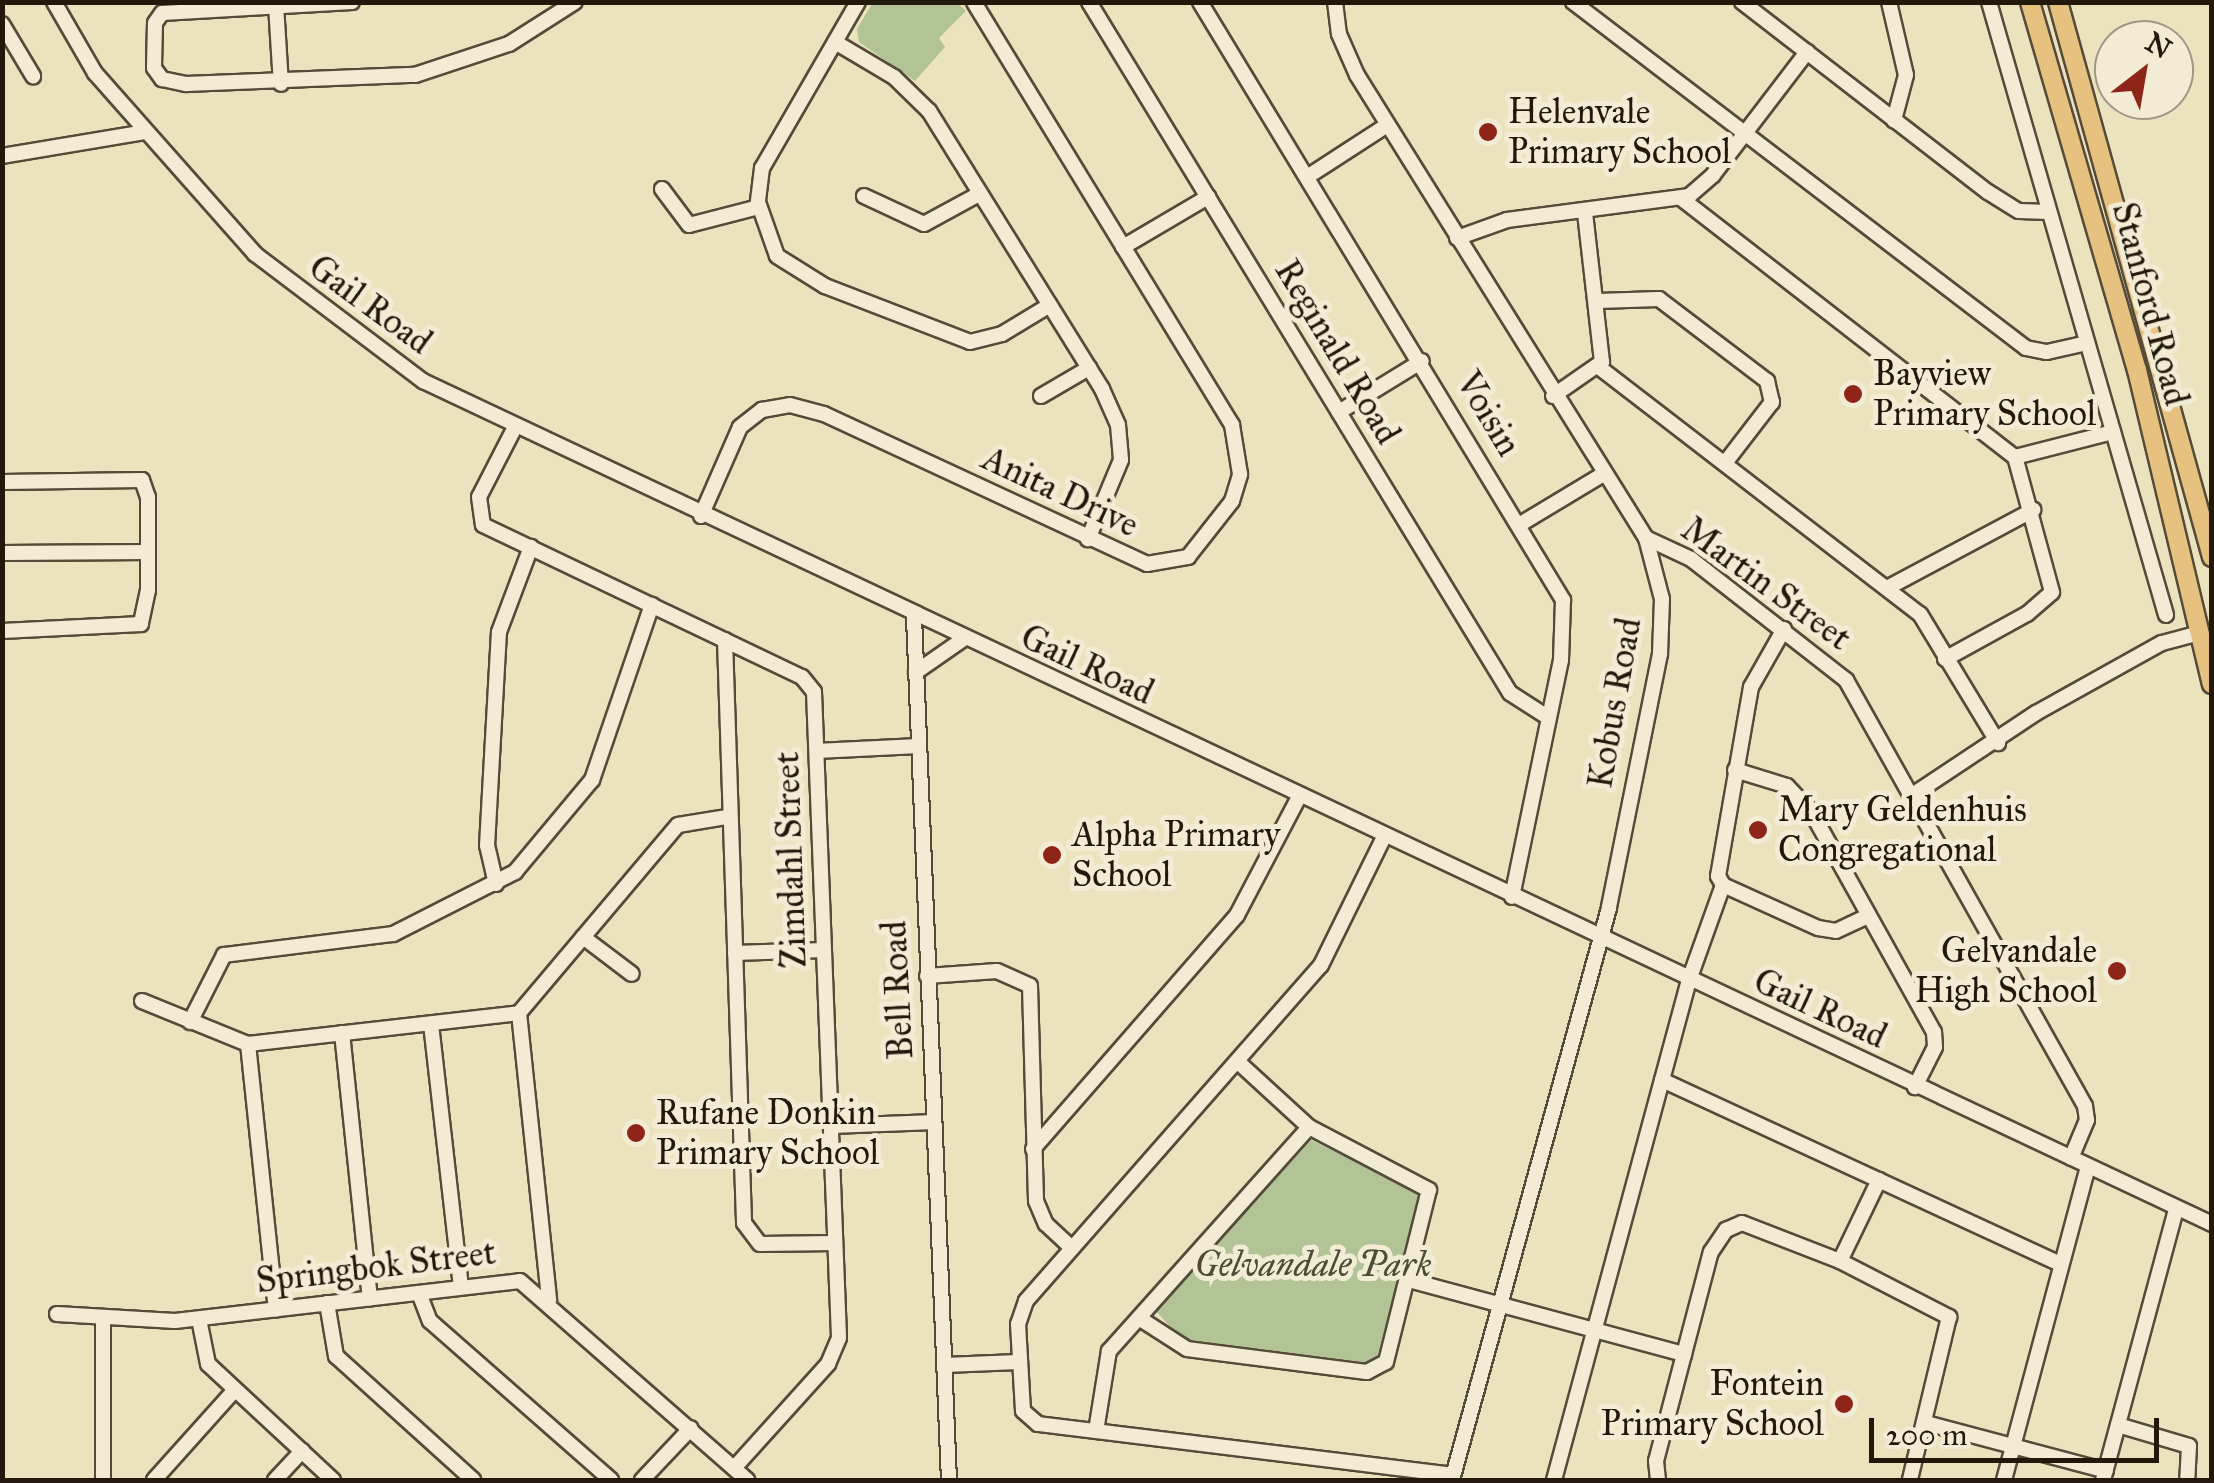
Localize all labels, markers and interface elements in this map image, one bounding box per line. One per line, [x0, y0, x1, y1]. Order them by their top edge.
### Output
north arrow [2094, 20, 2194, 120]
text: N [2139, 24, 2178, 67]
place label: Helenvale Primary School [1508, 91, 1731, 173]
marker: Helenvale Primary School [1477, 121, 1499, 143]
street label: Stanford Road [2103, 198, 2197, 410]
street label: Gail Road [300, 246, 440, 364]
street label: Reginald Road [1266, 252, 1408, 452]
place label: Bayview Primary School [1873, 353, 2096, 435]
street label: Voisin [1447, 364, 1529, 464]
marker: Bayview Primary School [1842, 383, 1864, 405]
street label: Anita Drive [975, 438, 1145, 546]
street label: Martin Street [1673, 508, 1859, 660]
street label: Kobus Road [1579, 614, 1651, 792]
street label: Gail Road [1014, 616, 1160, 714]
street label: Zimdahl Street [766, 751, 816, 969]
place label: Mary Geldenhuis Congregational [1778, 789, 2027, 871]
place label: Alpha Primary School [1072, 814, 1280, 896]
marker: Mary Geldenhuis Congregational [1747, 819, 1769, 841]
marker: Alpha Primary School [1041, 844, 1063, 866]
street label: Bell Road [873, 920, 923, 1060]
place label: Gelvandale High School [1914, 930, 2097, 1012]
street label: Gail Road [1747, 960, 1893, 1058]
marker: Gelvandale High School [2106, 960, 2128, 982]
place label: Rufane Donkin Primary School [656, 1092, 879, 1174]
marker: Rufane Donkin Primary School [625, 1122, 647, 1144]
street label: Springbok Street [254, 1231, 498, 1303]
park label: Gelvandale Park [1195, 1244, 1431, 1286]
place label: Fontein Primary School [1601, 1363, 1824, 1445]
marker: Fontein Primary School [1833, 1393, 1855, 1415]
scale bar [1874, 1398, 2164, 1460]
text: 200 m [1886, 1417, 1967, 1453]

